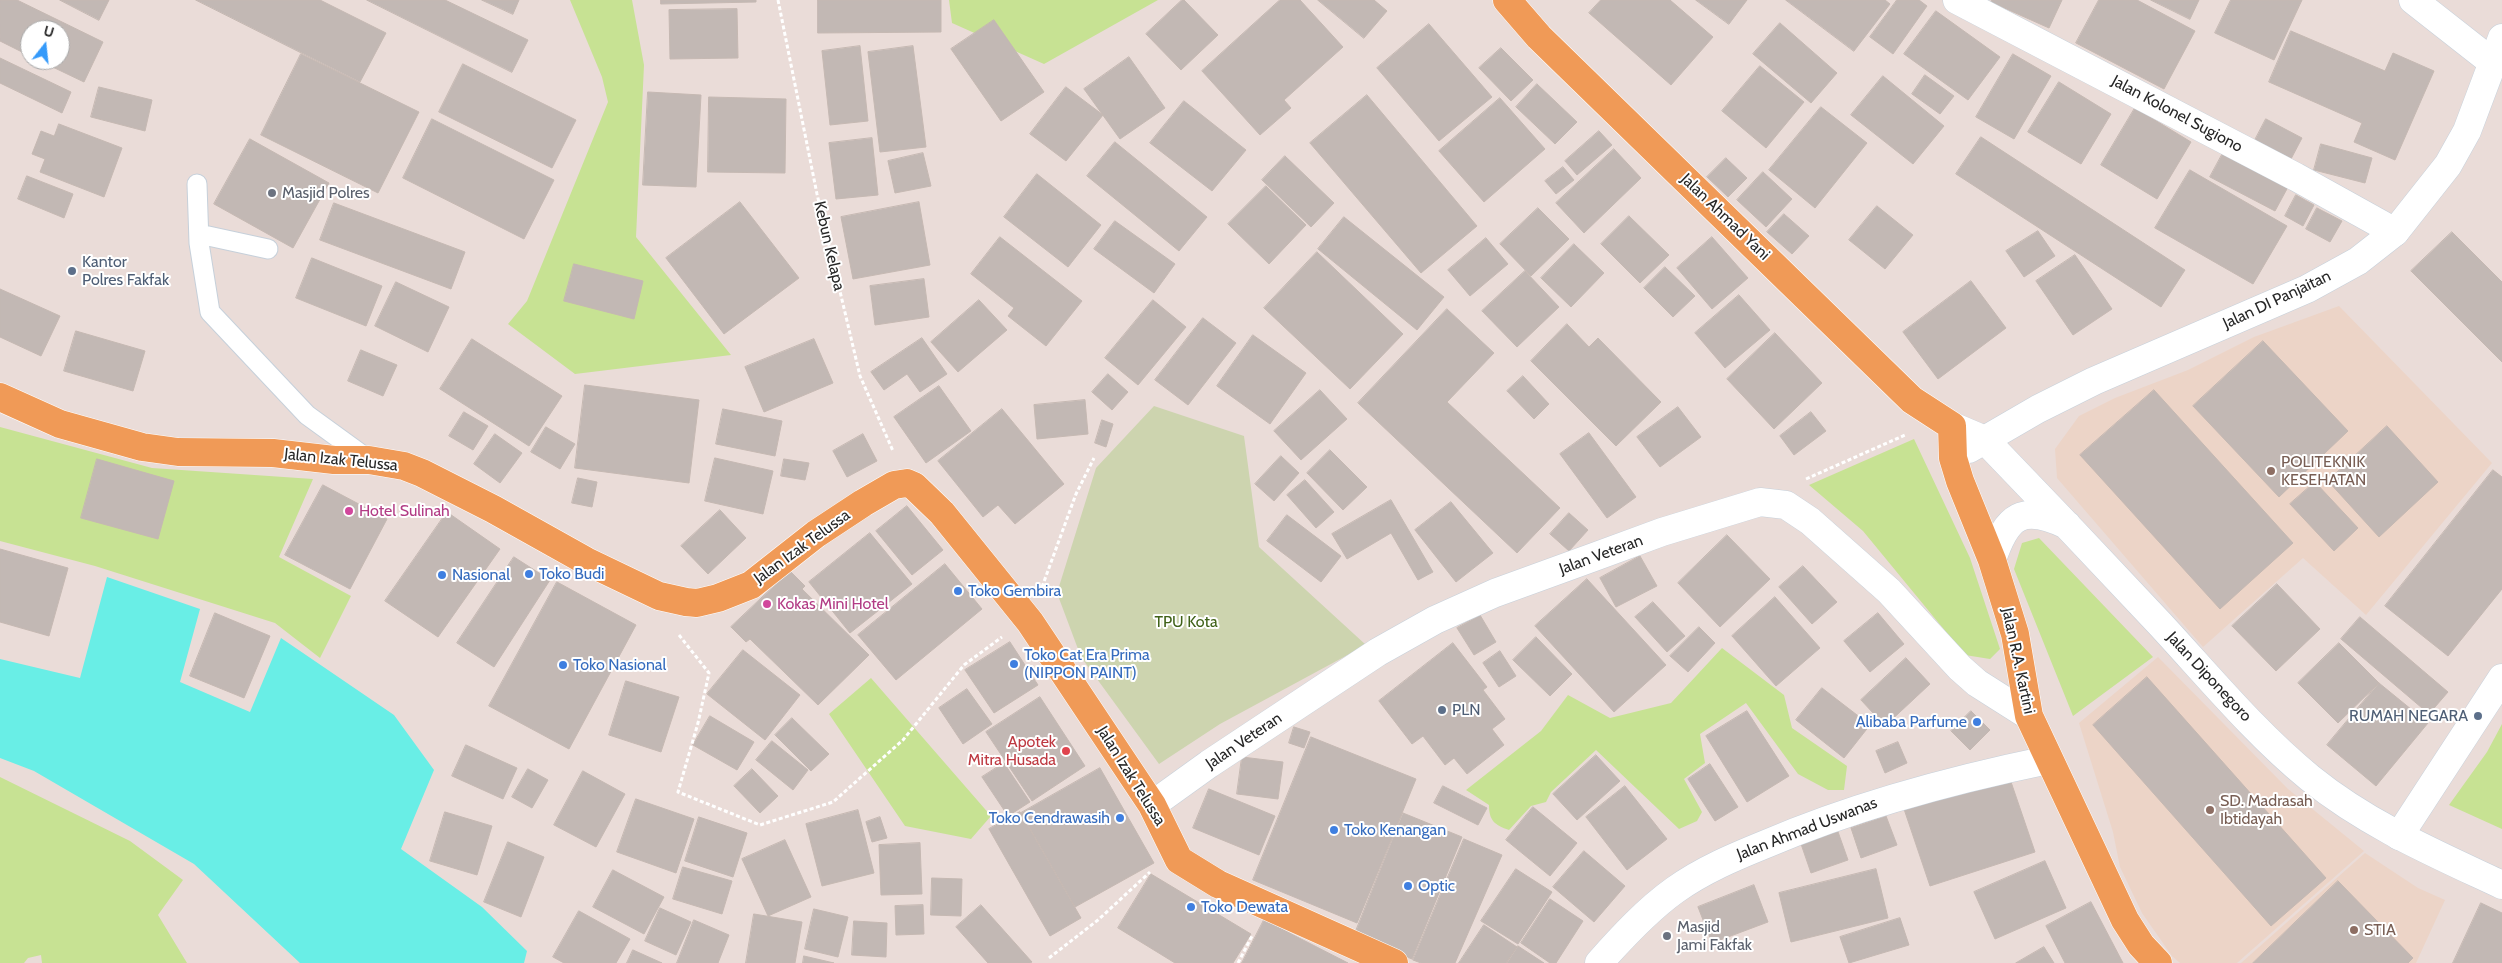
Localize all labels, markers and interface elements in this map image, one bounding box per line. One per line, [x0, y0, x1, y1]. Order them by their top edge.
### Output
north arrow [20, 20, 70, 70]
text: U [42, 22, 56, 42]
street label: Jalan Kolonel Sugiono [2108, 71, 2246, 157]
street label: Jalan Ahmad Yani [1676, 170, 1774, 264]
place label: Masjid Polres [282, 183, 370, 203]
marker: Masjid Polres [266, 187, 278, 199]
street label: Kebun Kelapa [809, 199, 849, 293]
place label: Kantor Polres Fakfak [82, 252, 169, 290]
marker: Kantor Polres Fakfak [66, 265, 78, 277]
street label: Jalan DI Panjaitan [2220, 267, 2334, 333]
street label: Jalan Izak Telussa [283, 444, 399, 476]
place label: POLITEKNIK KESEHATAN [2281, 452, 2366, 490]
marker: POLITEKNIK KESEHATAN [2265, 465, 2277, 477]
place label: Hotel Sulinah [359, 501, 450, 521]
marker: Hotel Sulinah [343, 505, 355, 517]
street label: Jalan Izak Telussa [750, 506, 854, 588]
street label: Jalan Veteran [1557, 531, 1645, 579]
place label: Toko Budi [539, 564, 604, 584]
place label: Nasional [452, 565, 510, 585]
marker: Toko Budi [523, 568, 535, 580]
marker: Nasional [436, 569, 448, 581]
place label: Toko Gembira [968, 581, 1061, 601]
marker: Toko Gembira [952, 585, 964, 597]
place label: Kokas Mini Hotel [777, 594, 889, 614]
marker: Kokas Mini Hotel [761, 598, 773, 610]
street label: Jalan R.A. Kartini [1997, 606, 2039, 716]
park label: TPU Kota [1154, 612, 1218, 632]
street label: Jalan Diponegoro [2162, 628, 2256, 726]
place label: Toko Cat Era Prima (NIPPON PAINT) [1024, 645, 1150, 683]
place label: Toko Nasional [573, 655, 666, 675]
marker: Toko Cat Era Prima (NIPPON PAINT) [1008, 658, 1020, 670]
marker: Toko Nasional [557, 659, 569, 671]
place label: PLN [1452, 700, 1480, 720]
marker: PLN [1436, 704, 1448, 716]
place label: RUMAH NEGARA [2349, 706, 2468, 726]
street label: Jalan Veteran [1202, 709, 1286, 773]
marker: RUMAH NEGARA [2472, 710, 2484, 722]
place label: Alibaba Parfume [1856, 712, 1967, 732]
marker: Alibaba Parfume [1971, 716, 1983, 728]
street label: Jalan Izak Telussa [1093, 723, 1169, 829]
place label: Apotek Mitra Husada [968, 732, 1056, 770]
marker: Apotek Mitra Husada [1060, 745, 1072, 757]
place label: SD. Madrasah Ibtidayah [2220, 791, 2313, 829]
street label: Jalan Ahmad Uswanas [1734, 793, 1880, 865]
marker: SD. Madrasah Ibtidayah [2204, 804, 2216, 816]
place label: Toko Cendrawasih [989, 808, 1110, 828]
marker: Toko Cendrawasih [1114, 812, 1126, 824]
place label: Toko Kenangan [1344, 820, 1446, 840]
marker: Toko Kenangan [1328, 824, 1340, 836]
place label: Optic [1418, 876, 1455, 896]
marker: Optic [1402, 880, 1414, 892]
place label: Toko Dewata [1201, 897, 1288, 917]
marker: Toko Dewata [1185, 901, 1197, 913]
place label: Masjid Jami Fakfak [1677, 917, 1752, 955]
place label: STIA [2364, 920, 2396, 940]
marker: STIA [2348, 924, 2360, 936]
marker: Masjid Jami Fakfak [1661, 930, 1673, 942]

